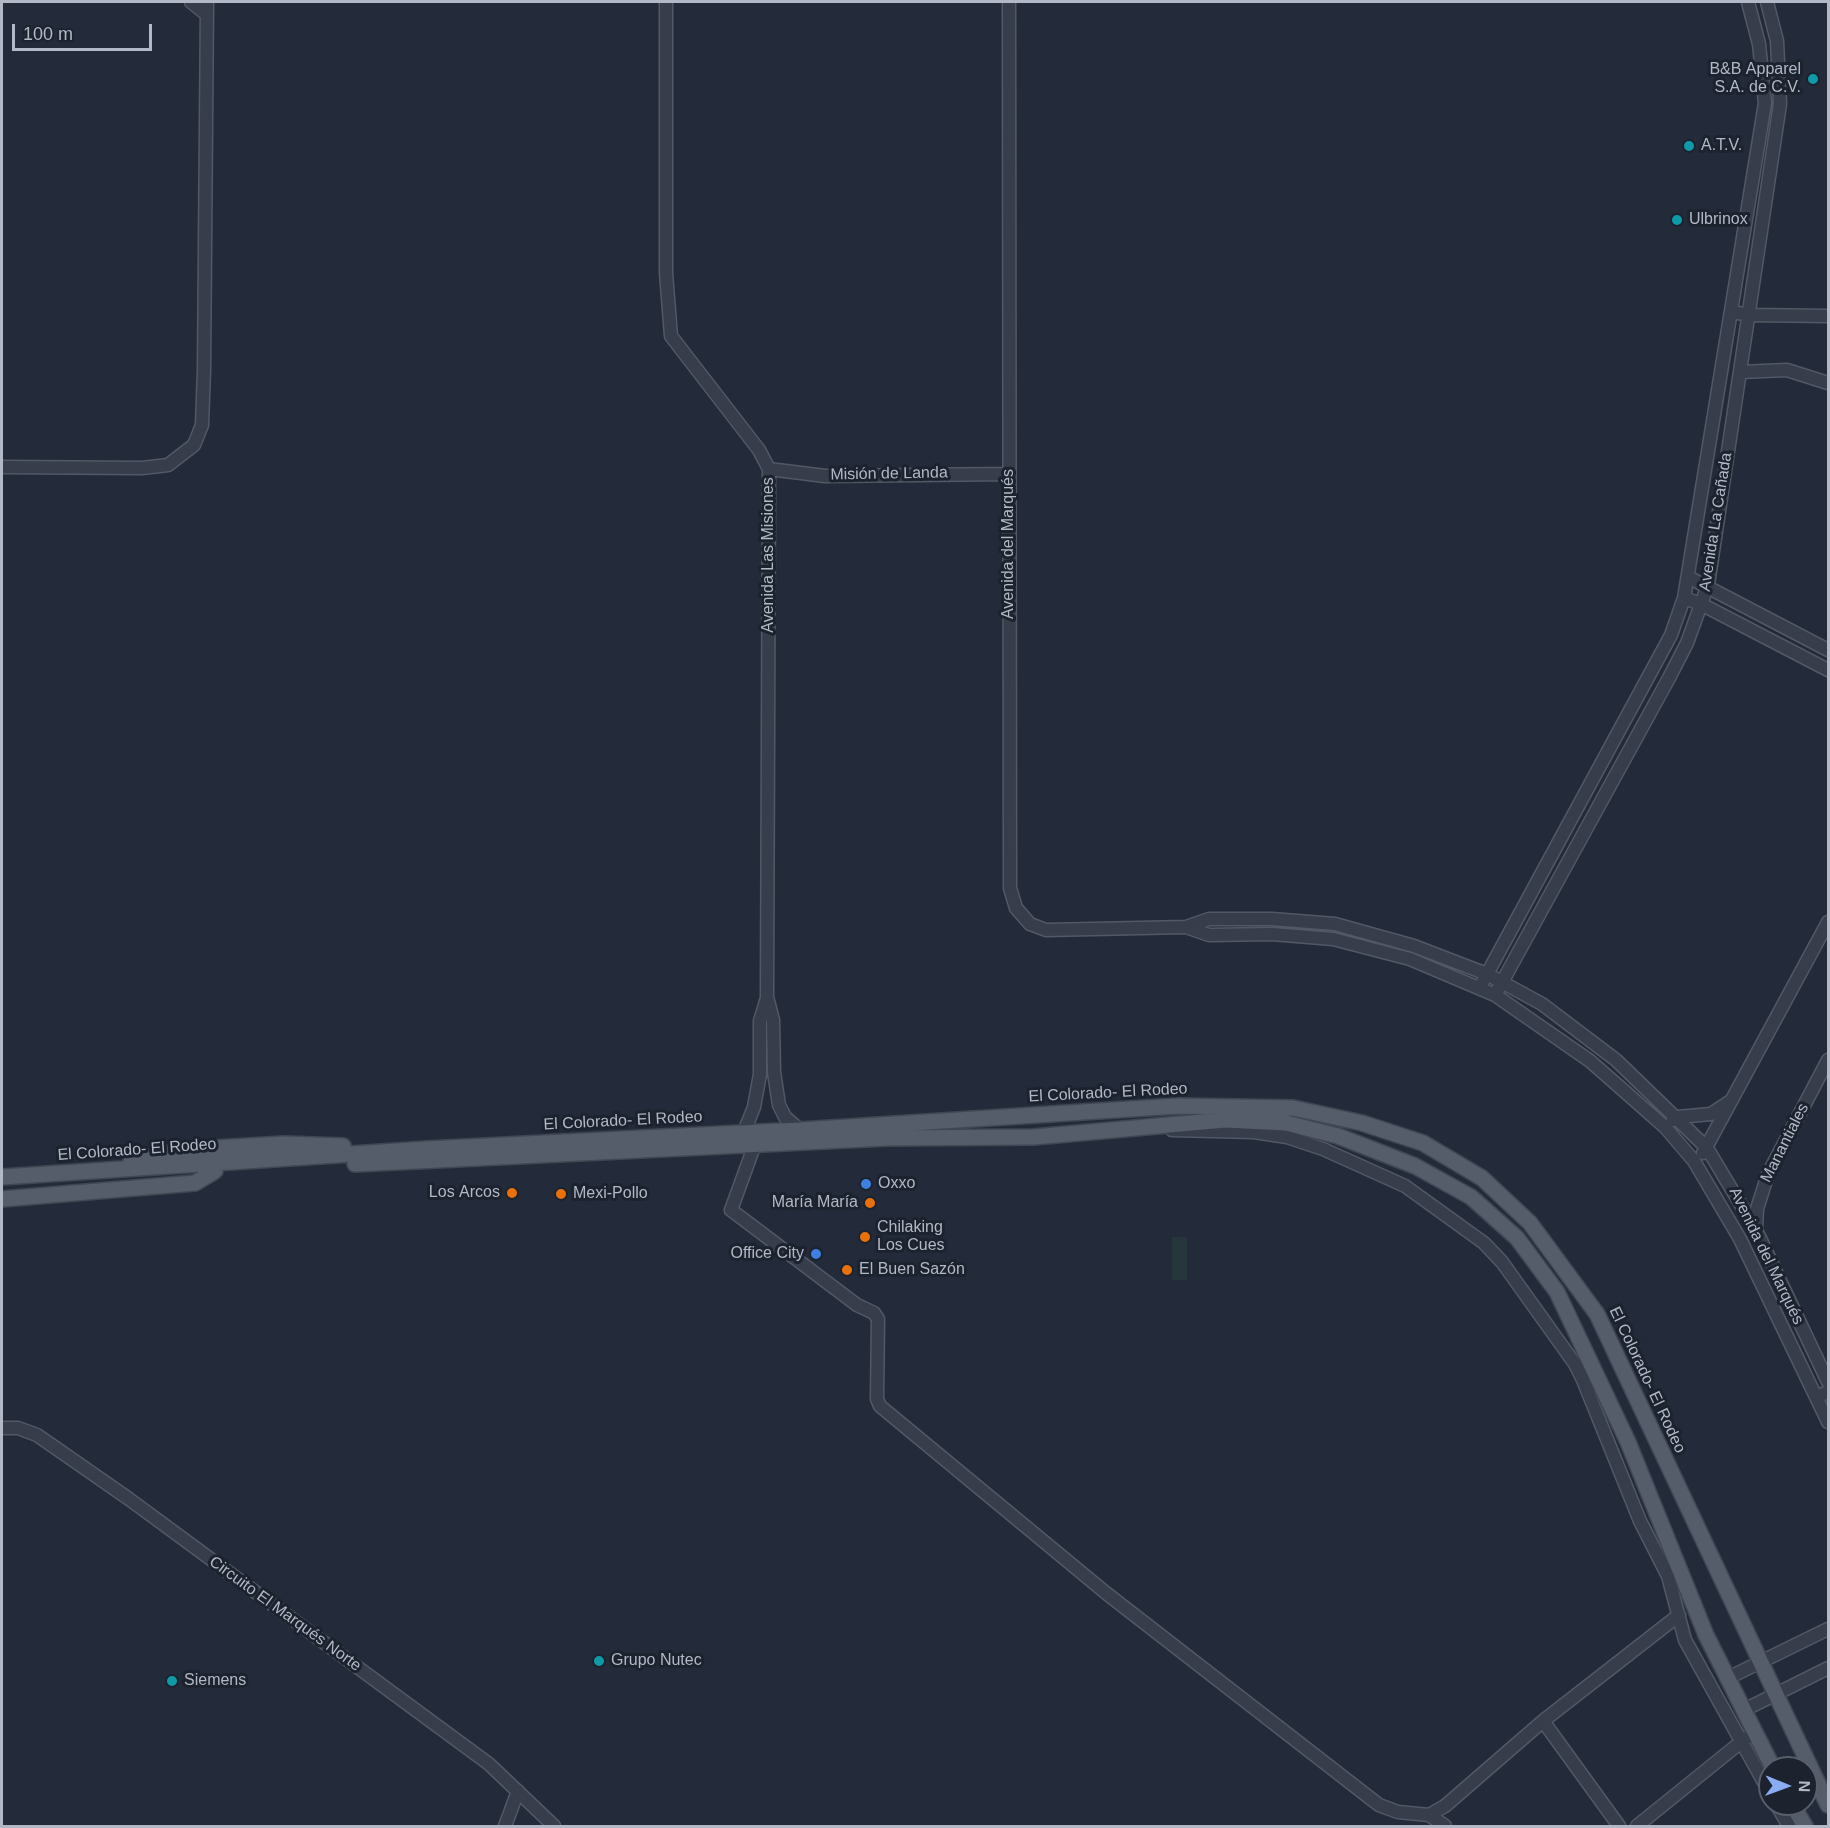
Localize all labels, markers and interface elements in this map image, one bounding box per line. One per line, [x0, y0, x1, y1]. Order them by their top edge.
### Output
scale bar [15, 12, 154, 50]
text: 100 m [23, 24, 73, 44]
place label: B&B Apparel S.A. de C.V. [1709, 60, 1801, 98]
marker: B&B Apparel S.A. de C.V. [1806, 72, 1820, 86]
place label: A.T.V. [1701, 136, 1742, 156]
marker: A.T.V. [1682, 139, 1696, 153]
place label: Ulbrinox [1689, 210, 1748, 230]
marker: Ulbrinox [1670, 213, 1684, 227]
street label: Avenida La Cañada [1696, 451, 1736, 593]
street label: Misión de Landa [830, 463, 948, 485]
street label: Avenida del Marqués [999, 469, 1019, 619]
street label: Avenida Las Misiones [759, 477, 779, 633]
street label: El Colorado- El Rodeo [1028, 1079, 1188, 1107]
street label: Manantiales [1757, 1100, 1813, 1186]
street label: El Colorado- El Rodeo [543, 1107, 703, 1135]
street label: El Colorado- El Rodeo [57, 1135, 217, 1165]
place label: Oxxo [878, 1174, 915, 1194]
marker: Oxxo [859, 1177, 873, 1191]
place label: Los Arcos [429, 1183, 500, 1203]
place label: Mexi-Pollo [573, 1184, 648, 1204]
street label: Avenida del Marqués [1724, 1184, 1808, 1328]
marker: Los Arcos [505, 1186, 519, 1200]
marker: Mexi-Pollo [554, 1187, 568, 1201]
place label: María María [772, 1193, 858, 1213]
marker: María María [863, 1196, 877, 1210]
place label: Chilaking Los Cues [877, 1218, 945, 1256]
marker: Chilaking Los Cues [858, 1230, 872, 1244]
place label: Office City [730, 1244, 804, 1264]
marker: Office City [809, 1247, 823, 1261]
place label: El Buen Sazón [859, 1260, 965, 1280]
marker: El Buen Sazón [840, 1263, 854, 1277]
street label: El Colorado- El Rodeo [1605, 1304, 1689, 1456]
street label: Circuito El Marqués Norte [205, 1552, 365, 1676]
place label: Grupo Nutec [611, 1651, 702, 1671]
marker: Grupo Nutec [592, 1654, 606, 1668]
place label: Siemens [184, 1671, 246, 1691]
marker: Siemens [165, 1674, 179, 1688]
north arrow [1758, 1756, 1818, 1816]
text: N [1796, 1780, 1813, 1792]

